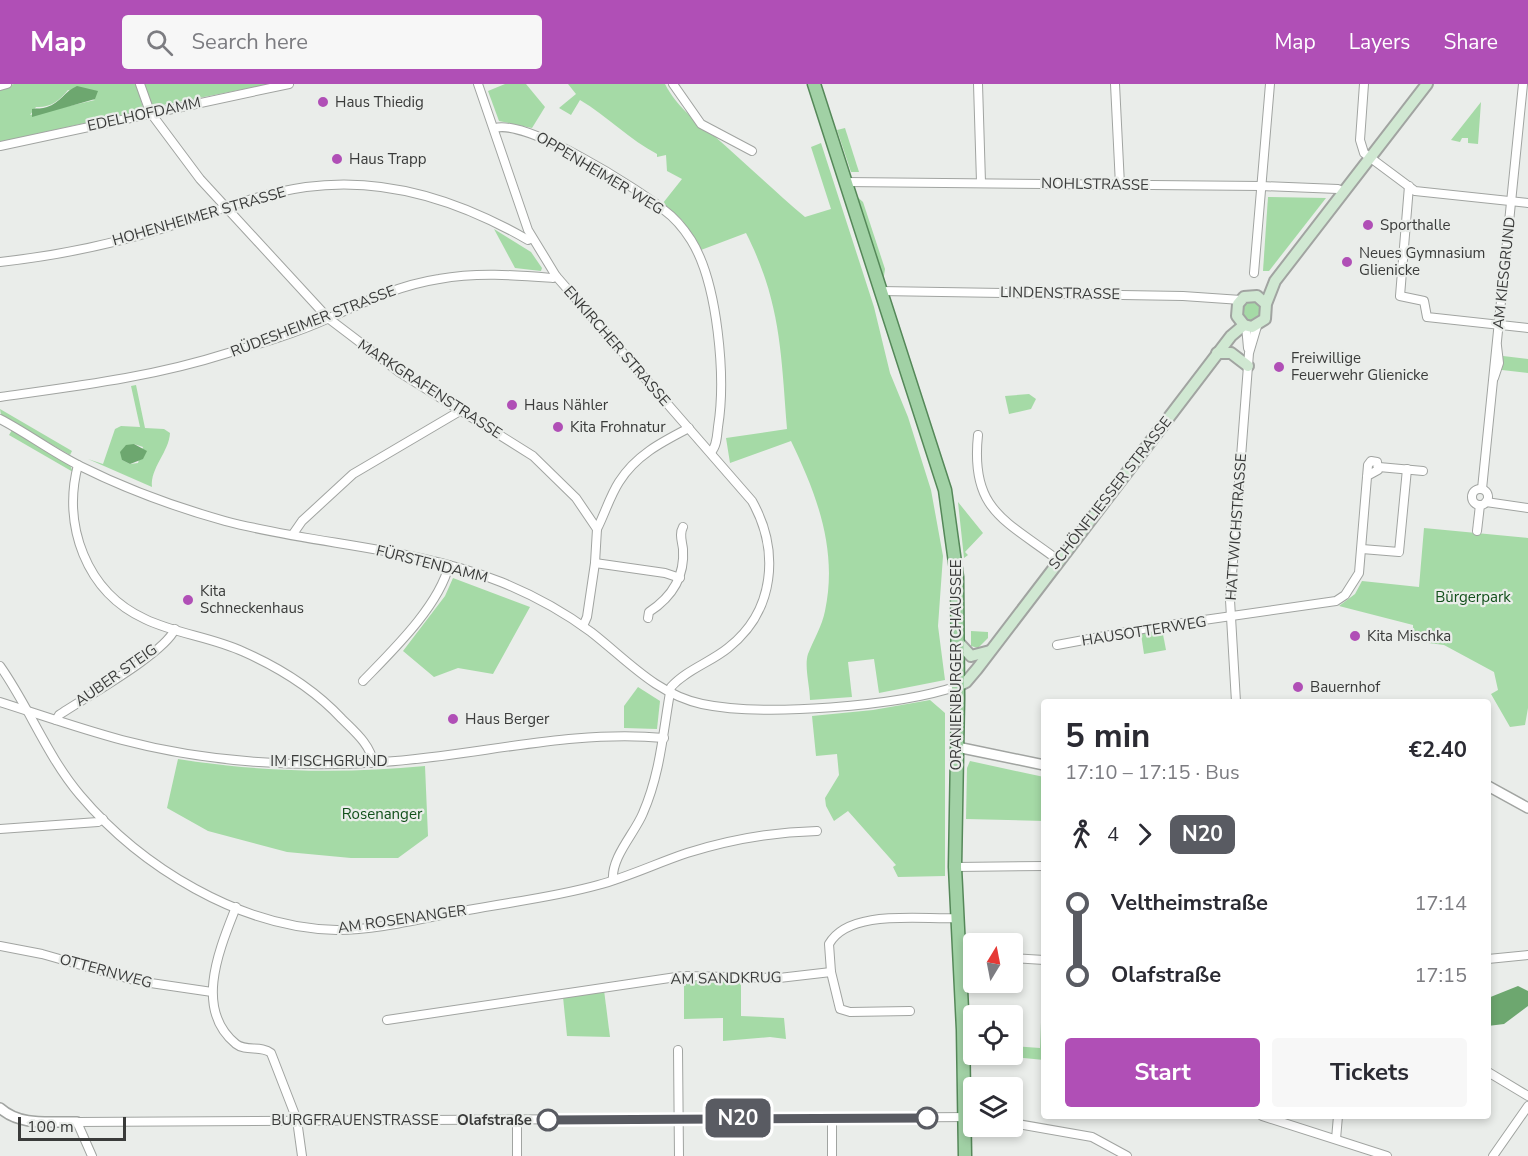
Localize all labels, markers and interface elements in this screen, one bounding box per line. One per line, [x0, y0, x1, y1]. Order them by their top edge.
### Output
search box [122, 15, 542, 69]
text: Map [30, 23, 86, 61]
icon: search [143, 26, 176, 59]
text: Search here [191, 27, 308, 57]
text: Map [1274, 28, 1316, 56]
text: Layers [1349, 28, 1410, 56]
text: Share [1443, 28, 1498, 56]
street label: EDELHOFDAMM [85, 92, 203, 136]
place label: Haus Thiedig [335, 92, 424, 112]
marker: Haus Thiedig [316, 95, 330, 109]
street label: OPPENHEIMER WEG [532, 127, 668, 219]
place label: Haus Trapp [349, 149, 427, 169]
marker: Haus Trapp [330, 152, 344, 166]
street label: NOHLSTRASSE [1041, 173, 1149, 195]
street label: HOHENHEIMER STRASSE [110, 182, 288, 250]
place label: Sporthalle [1380, 215, 1451, 235]
street label: AM KIESGRUND [1488, 216, 1520, 330]
marker: Sporthalle [1361, 218, 1375, 232]
place label: Neues Gymnasium Glienicke [1359, 243, 1485, 280]
marker: Neues Gymnasium Glienicke [1340, 255, 1354, 269]
street label: RÜDESHEIMER STRASSE [228, 280, 398, 362]
street label: ENKIRCHER STRASSE [559, 282, 675, 410]
street label: LINDENSTRASSE [1000, 282, 1120, 304]
street label: MARKGRAFENSTRASSE [354, 335, 506, 443]
place label: Freiwillige Feuerwehr Glienicke [1291, 348, 1428, 385]
marker: Freiwillige Feuerwehr Glienicke [1272, 360, 1286, 374]
place label: Haus Nähler [524, 395, 609, 415]
marker: Haus Nähler [505, 398, 519, 412]
street label: SCHÖNFLIESSER STRASSE [1044, 412, 1176, 574]
place label: Kita Frohnatur [570, 417, 666, 437]
marker: Kita Frohnatur [551, 420, 565, 434]
street label: HATTWICHSTRASSE [1221, 453, 1251, 601]
street label: FÜRSTENDAMM [374, 540, 490, 588]
street label: ORANIENBURGER CHAUSSEE [946, 560, 966, 770]
place label: Kita Schneckenhaus [200, 581, 304, 618]
park label: Bürgerpark [1435, 587, 1511, 607]
marker: Kita Schneckenhaus [181, 593, 195, 607]
street label: HAUSOTTERWEG [1080, 611, 1208, 651]
place label: Kita Mischka [1367, 626, 1451, 646]
marker: Kita Mischka [1348, 629, 1362, 643]
street label: AUBER STEIG [71, 639, 161, 711]
place label: Bauernhof [1310, 677, 1381, 697]
marker: Bauernhof [1291, 680, 1305, 694]
place label: Haus Berger [465, 709, 550, 729]
marker: Haus Berger [446, 712, 460, 726]
text: 5 min [1065, 714, 1150, 759]
text: €2.40 [1409, 735, 1467, 765]
street label: IM FISCHGRUND [270, 751, 388, 771]
text: 17:10 – 17:15 · Bus [1065, 759, 1240, 786]
park label: Rosenanger [342, 804, 423, 824]
icon: walk [1065, 818, 1098, 851]
icon: forward [1128, 818, 1161, 851]
text: N20 [1182, 820, 1223, 848]
text: 4 [1107, 821, 1119, 848]
text: Veltheimstraße [1111, 888, 1268, 918]
text: 17:14 [1414, 890, 1467, 917]
street label: AM ROSENANGER [336, 900, 468, 938]
north arrow [963, 933, 1023, 993]
map controls [963, 933, 1023, 1137]
street label: OTTERNWEG [58, 949, 154, 993]
text: Olafstraße [1111, 960, 1221, 990]
text: 17:15 [1414, 962, 1467, 989]
street label: AM SANDKRUG [670, 967, 782, 989]
button: locate [963, 1005, 1023, 1065]
button: Start [1065, 1038, 1260, 1107]
button: Tickets [1272, 1038, 1467, 1107]
button: layers [963, 1077, 1023, 1137]
line badge: N20 [704, 1098, 772, 1138]
text: N20 [718, 1104, 758, 1132]
unlabelled marker [916, 1107, 938, 1129]
marker: Olafstraße [537, 1109, 559, 1131]
street label: BURGFRAUENSTRASSE [271, 1110, 439, 1130]
place label: Olafstraße [457, 1110, 532, 1130]
scale bar [18, 1114, 126, 1142]
text: 100 m [27, 1116, 74, 1138]

